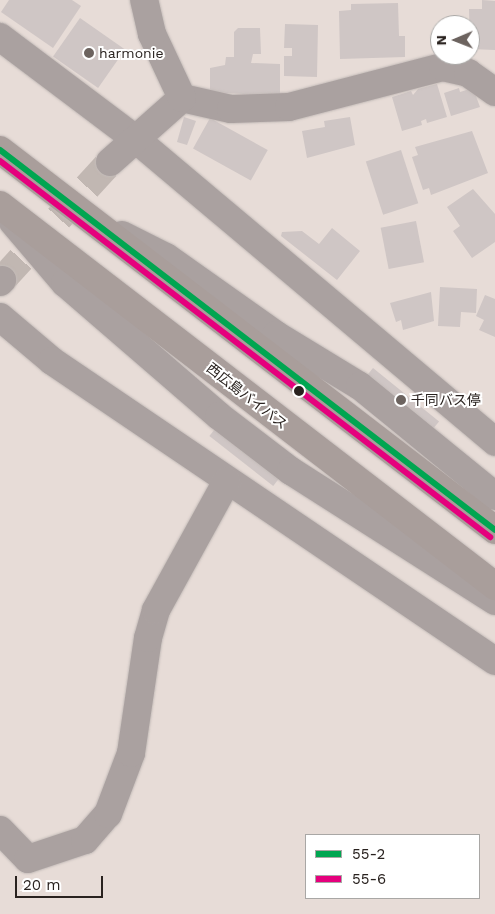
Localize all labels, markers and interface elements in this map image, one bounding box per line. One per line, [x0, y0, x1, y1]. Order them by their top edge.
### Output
north arrow [430, 15, 480, 65]
text: N [433, 35, 449, 46]
place label: harmonie [99, 45, 164, 61]
marker: harmonie [83, 47, 95, 59]
street label: 西広島バイパス [203, 359, 291, 433]
unlabelled marker [294, 386, 304, 396]
place label: 千同バス停 [411, 392, 481, 408]
marker: 千同バス停 [395, 394, 407, 406]
legend [305, 834, 480, 899]
text: 55-2 [352, 845, 385, 863]
scale bar [18, 866, 105, 898]
text: 55-6 [352, 870, 386, 888]
text: 20 m [23, 876, 61, 894]

